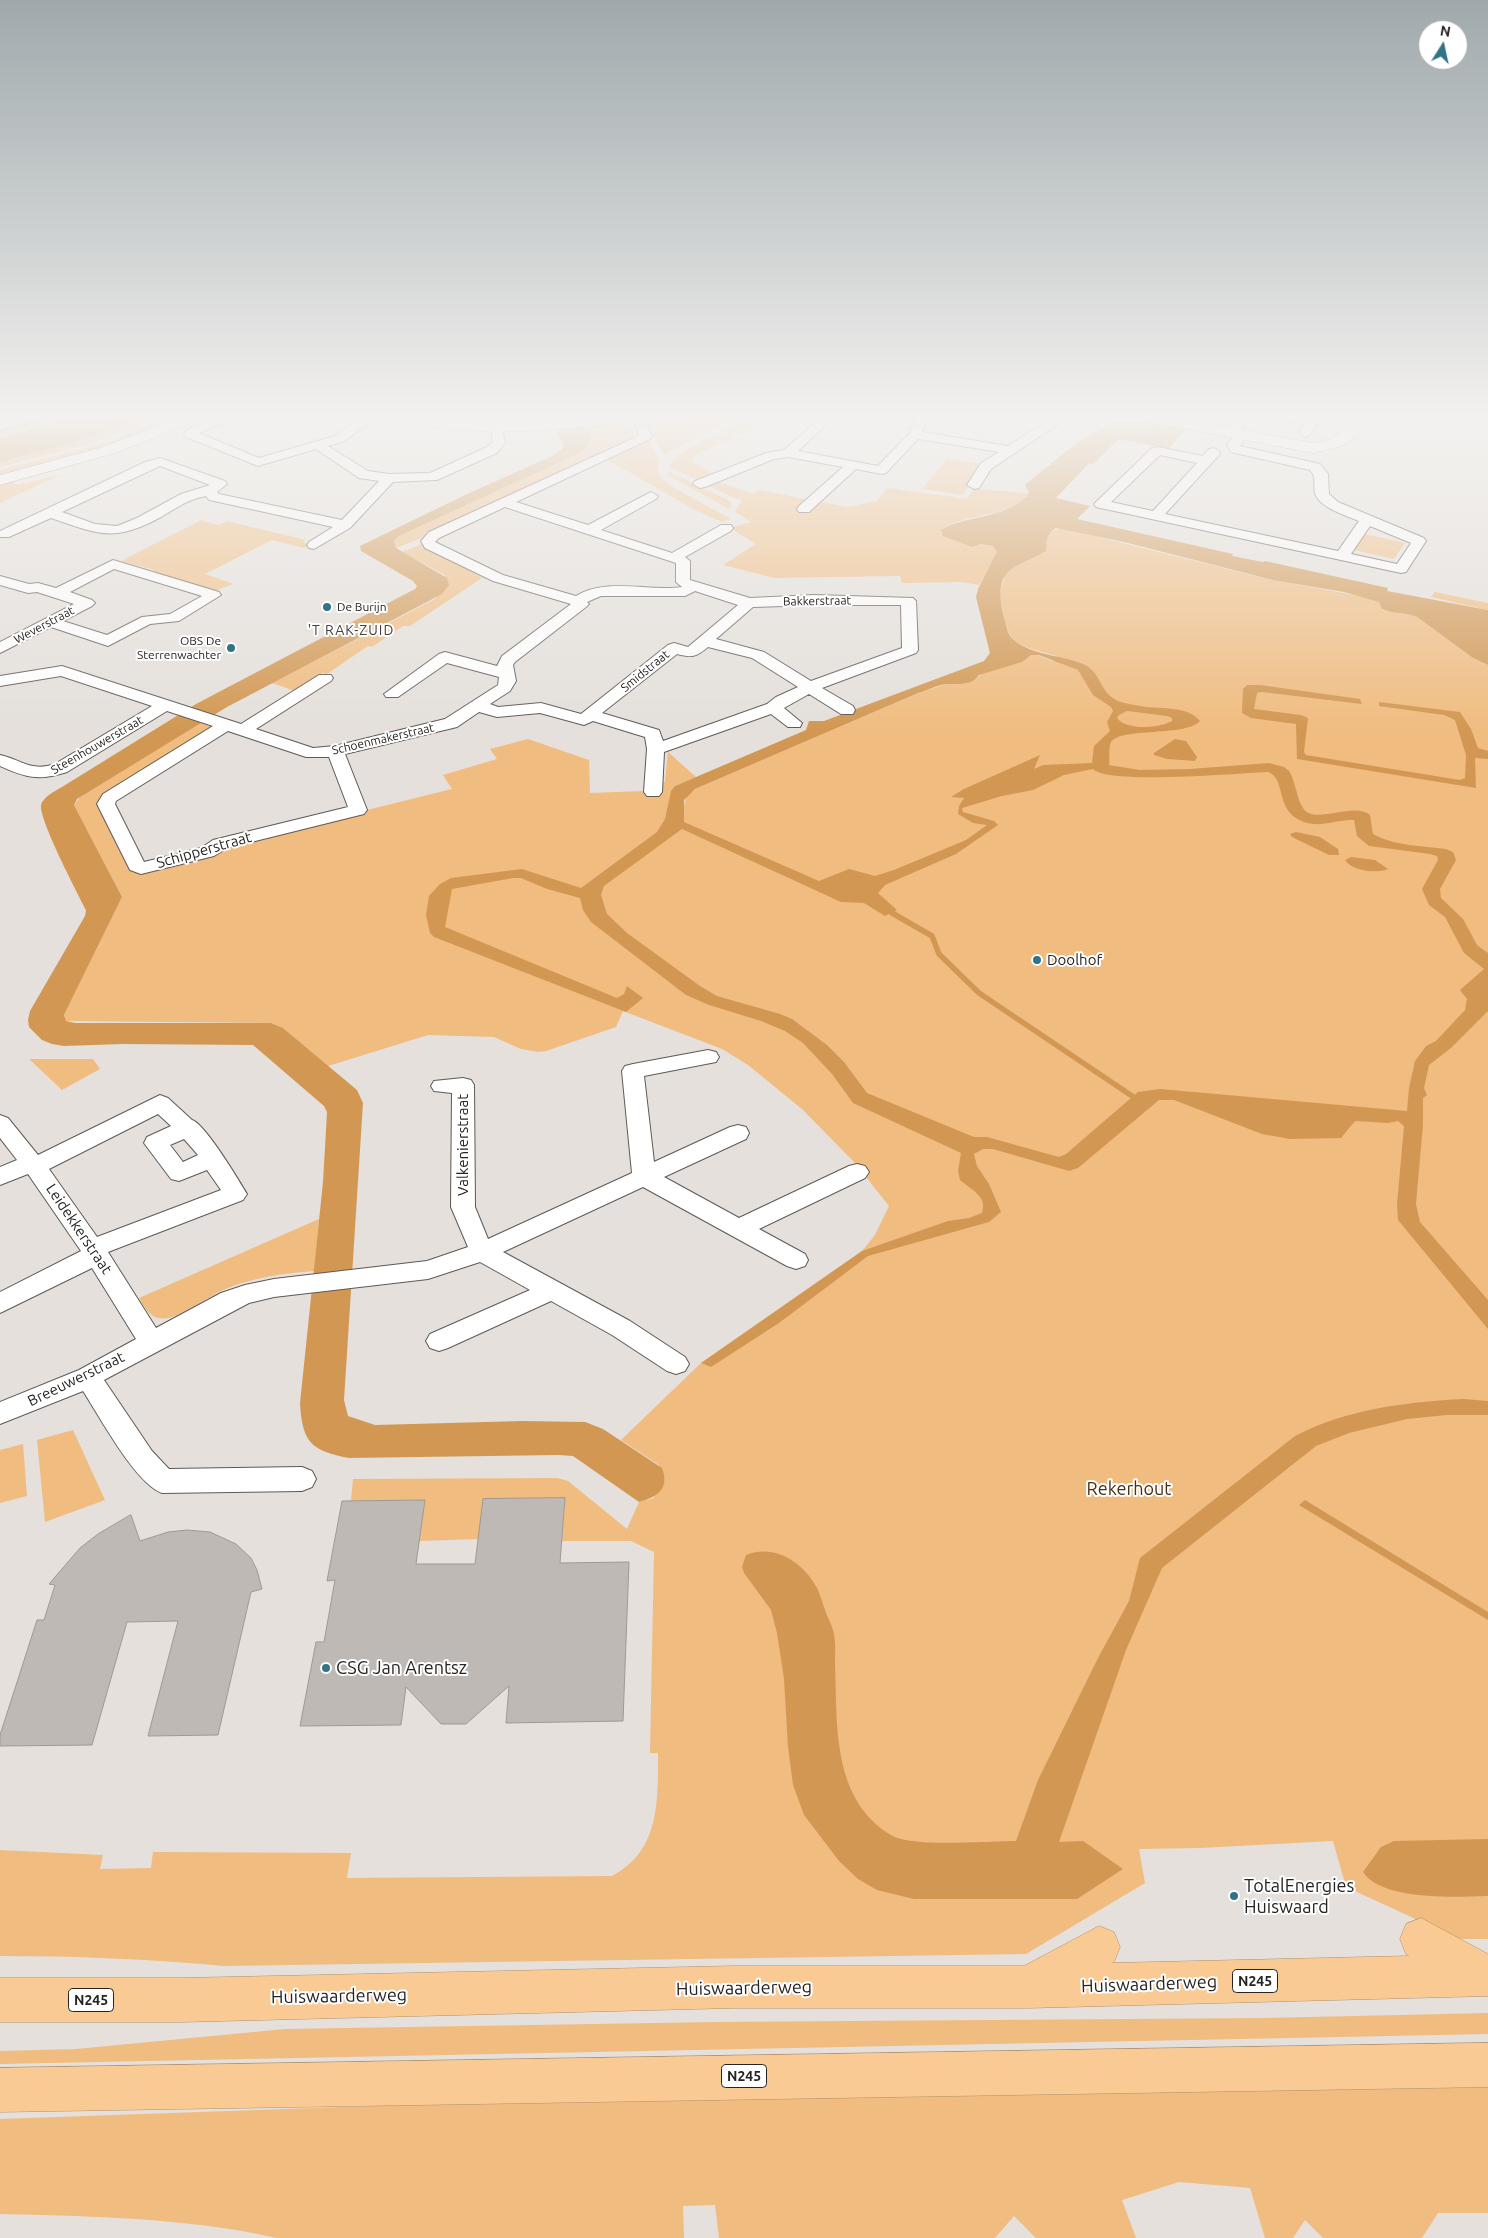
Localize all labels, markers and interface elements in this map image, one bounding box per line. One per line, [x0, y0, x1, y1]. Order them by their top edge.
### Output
north arrow [1418, 20, 1468, 70]
text: N [1439, 22, 1452, 40]
street label: Bakkerstraat [783, 593, 851, 609]
place label: De Burijn [337, 600, 387, 614]
marker: De Burijn [321, 601, 333, 613]
street label: Weverstraat [11, 603, 77, 647]
district label: 'T RAK-ZUID [306, 622, 396, 638]
place label: OBS De Sterrenwachter [137, 634, 221, 662]
marker: OBS De Sterrenwachter [225, 642, 237, 654]
street label: Smidstraat [618, 647, 672, 695]
street label: Steenhouwerstraat [48, 713, 146, 777]
street label: Schoenmakerstraat [331, 720, 435, 758]
street label: Schipperstraat [154, 828, 254, 872]
place label: Doolhof [1047, 951, 1102, 969]
marker: Doolhof [1031, 954, 1043, 966]
street label: Valkenierstraat [454, 1094, 472, 1196]
street label: Leidekkerstraat [42, 1180, 116, 1278]
street label: Breeuwerstraat [25, 1348, 127, 1410]
park label: Rekerhout [1087, 1478, 1171, 1500]
place label: CSG Jan Arentsz [336, 1657, 467, 1679]
marker: CSG Jan Arentsz [320, 1662, 332, 1674]
place label: TotalEnergies Huiswaard [1244, 1875, 1354, 1918]
marker: TotalEnergies Huiswaard [1228, 1890, 1240, 1902]
road number: N245 [1232, 1970, 1278, 1992]
street label: Huiswaarderweg [1081, 1971, 1217, 1997]
street label: Huiswaarderweg [676, 1976, 812, 2000]
street label: Huiswaarderweg [271, 1984, 407, 2008]
road number: N245 [68, 1988, 114, 2012]
road number: N245 [722, 2064, 766, 2088]

